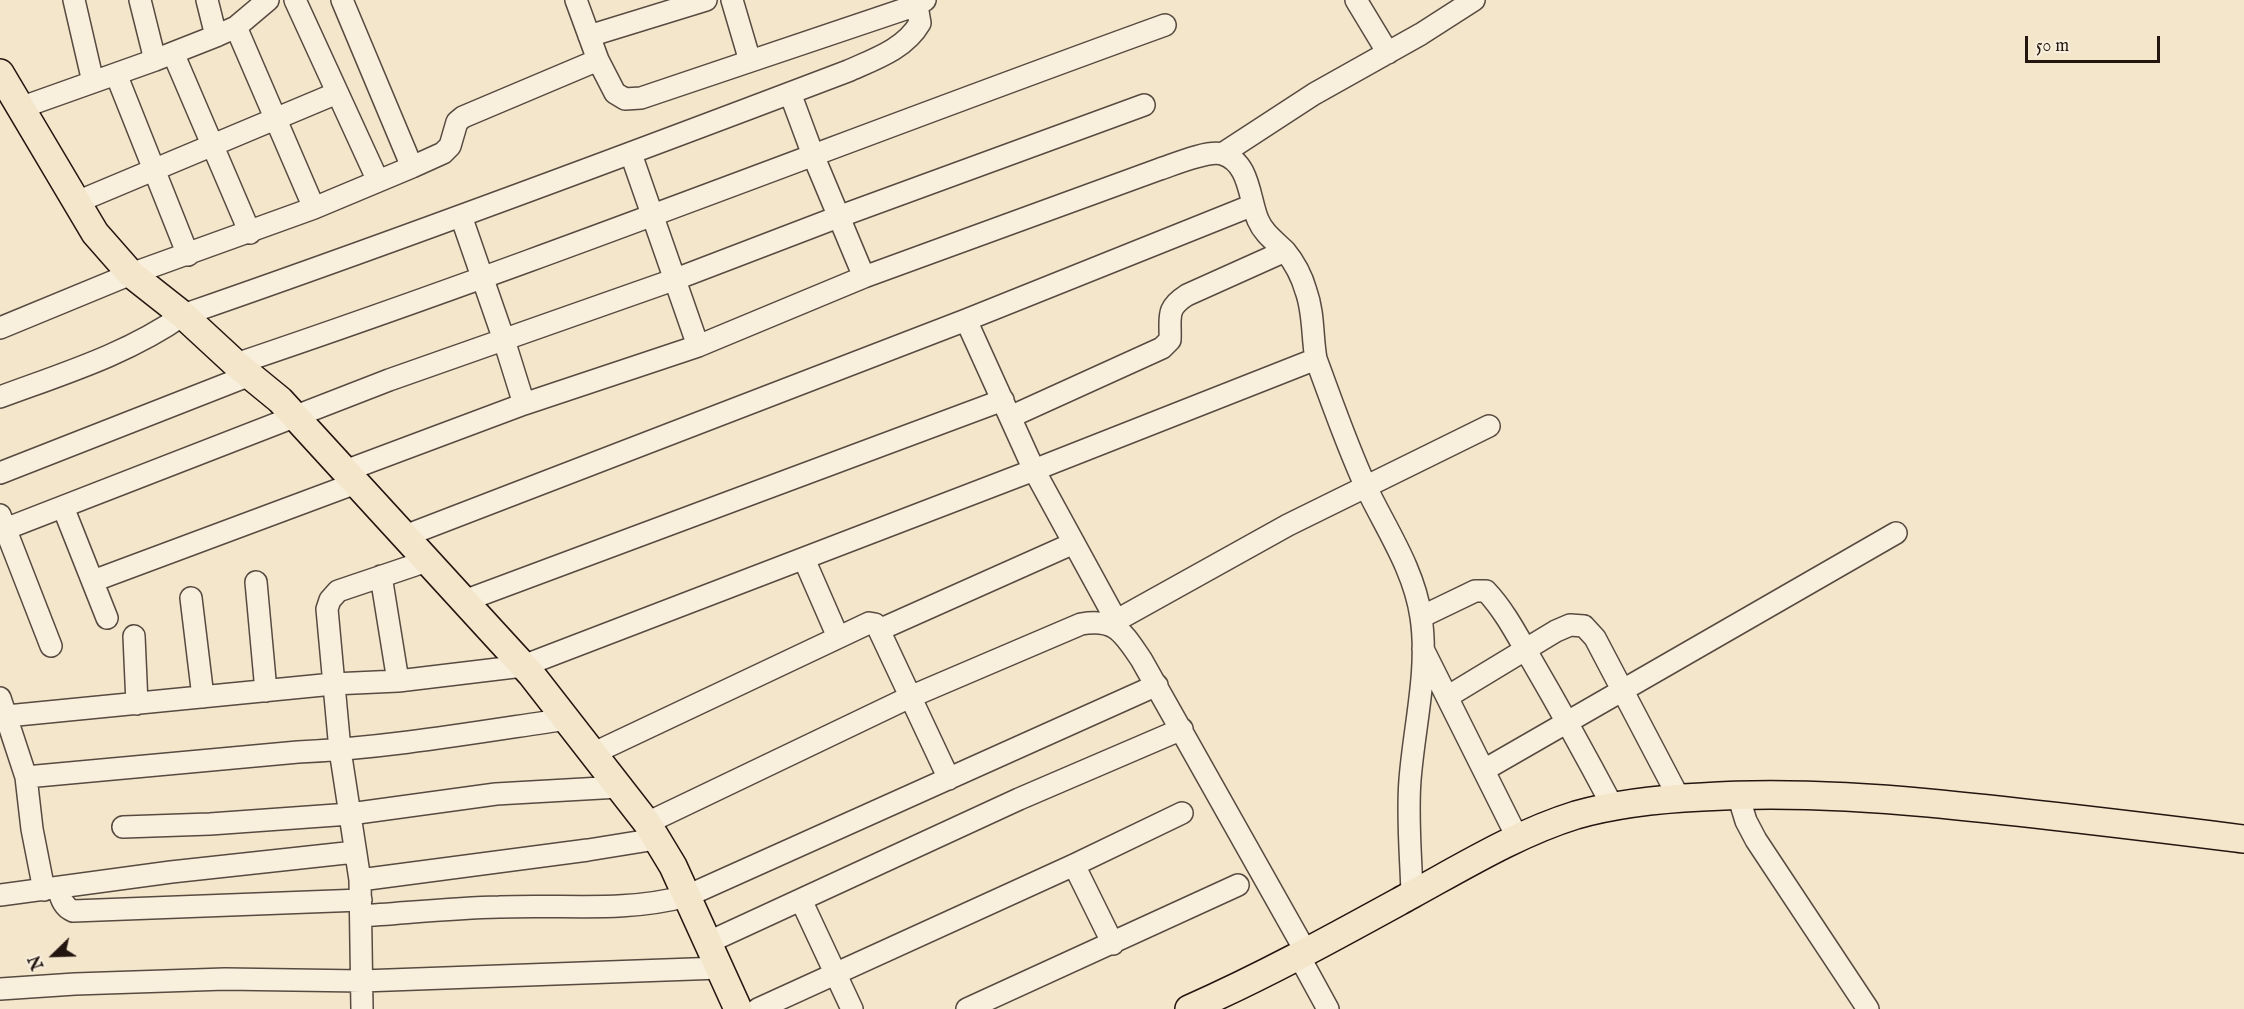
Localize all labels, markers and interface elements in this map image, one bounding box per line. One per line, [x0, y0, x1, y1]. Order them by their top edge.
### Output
scale bar [2028, 24, 2163, 62]
text: 50 m [2036, 35, 2069, 58]
north arrow [24, 925, 84, 985]
text: N [26, 952, 49, 972]

